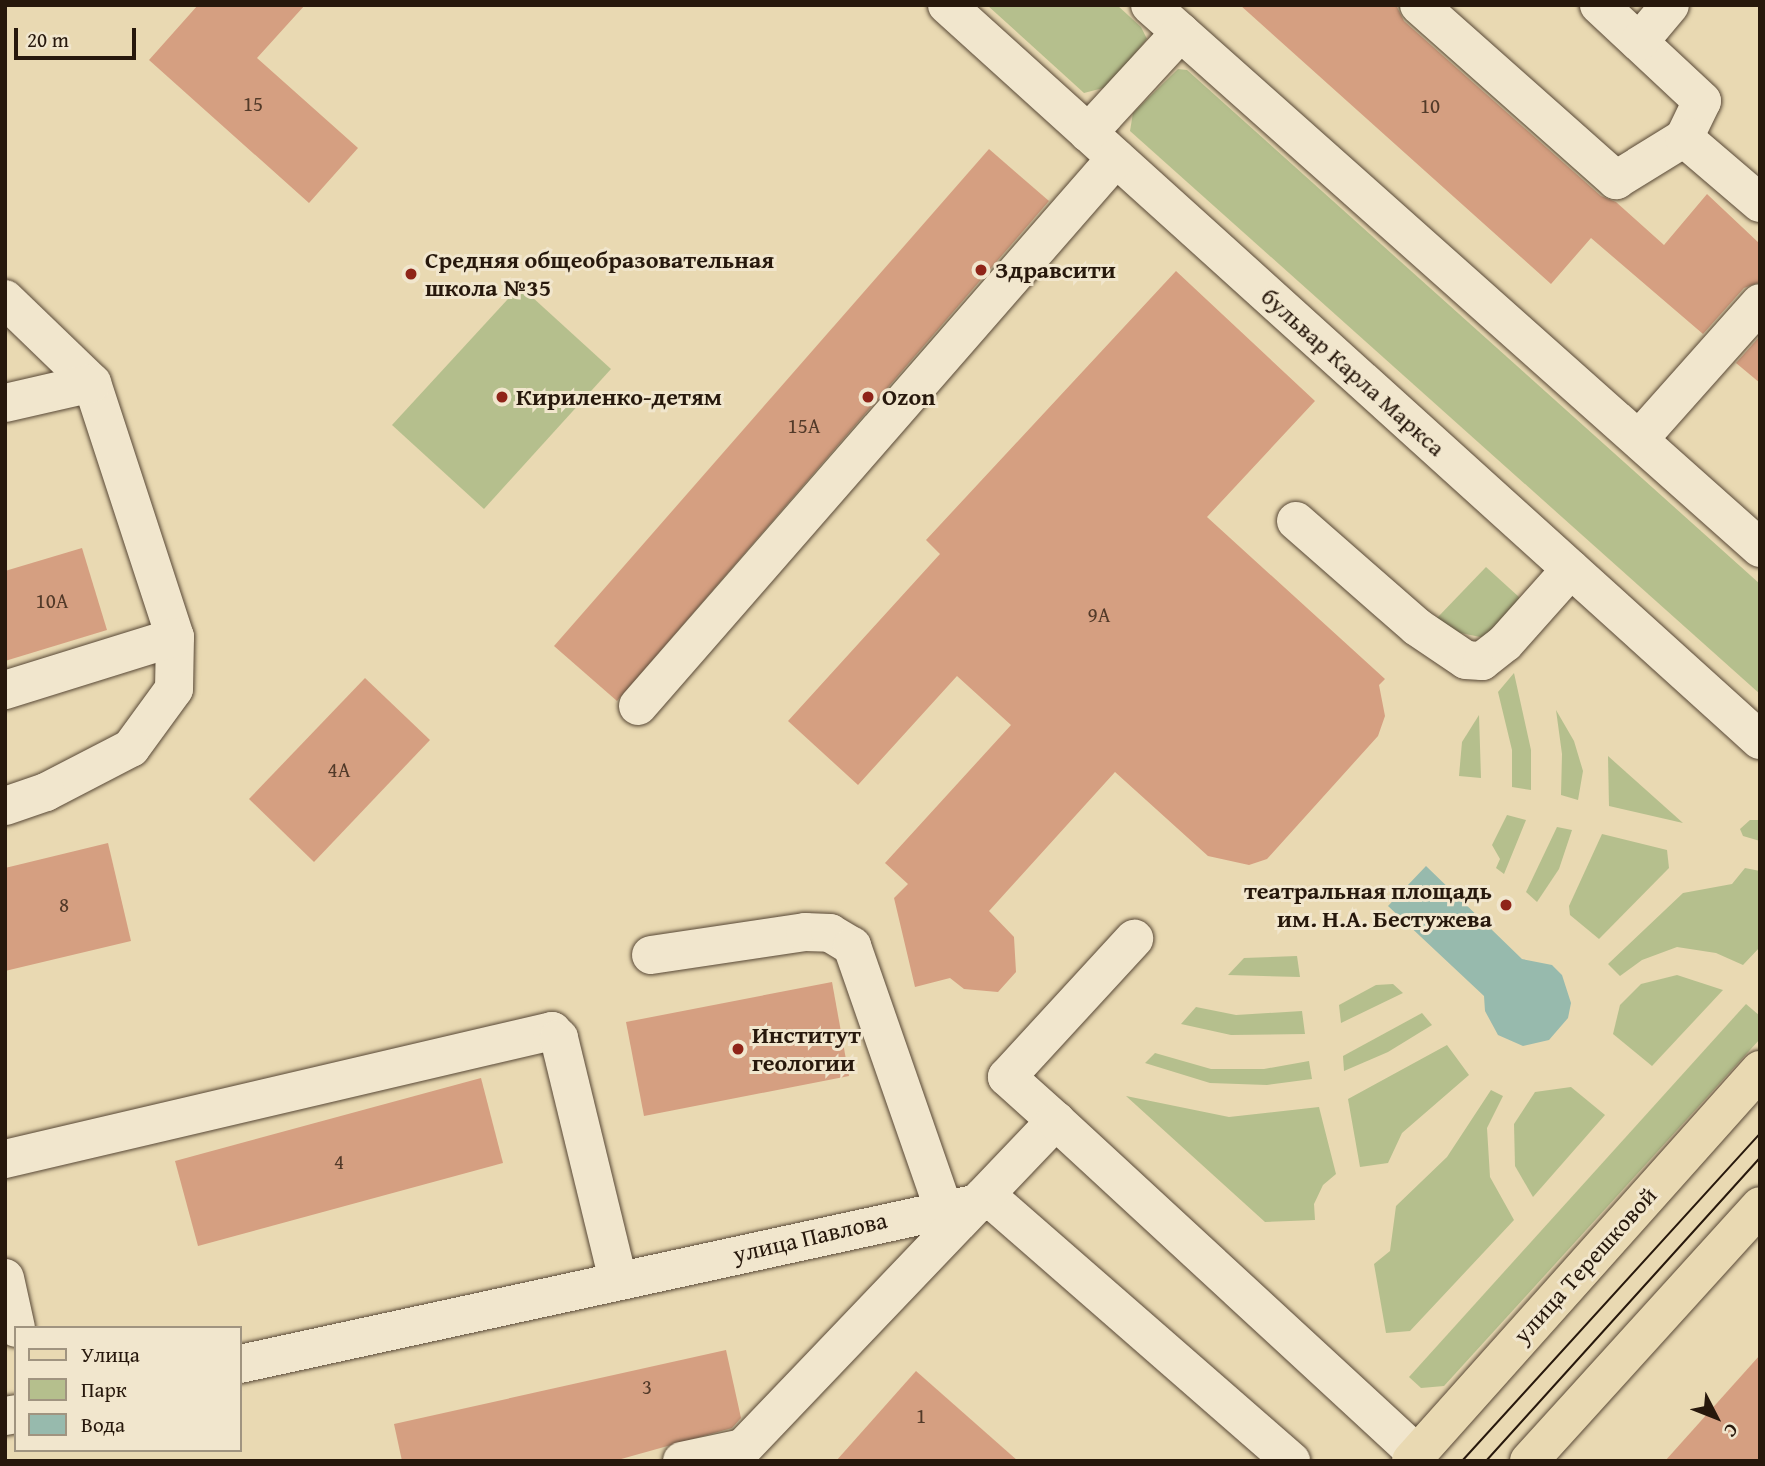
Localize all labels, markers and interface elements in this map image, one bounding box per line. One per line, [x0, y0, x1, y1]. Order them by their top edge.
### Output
scale bar [18, 14, 140, 58]
text: 20 m [27, 24, 69, 55]
house number: 15 [243, 91, 263, 117]
house number: 10 [1420, 93, 1440, 119]
place label: Средняя общеобразовательная школа №35 [425, 246, 774, 302]
place label: Здравсити [995, 256, 1116, 284]
marker: Здравсити [973, 262, 989, 278]
marker: Средняя общеобразовательная школа №35 [403, 266, 419, 282]
street label: бульвар Карла Маркса [1255, 282, 1451, 462]
place label: Кириленко-детям [516, 383, 722, 411]
place label: Ozon [882, 383, 935, 411]
marker: Кириленко-детям [494, 389, 510, 405]
marker: Ozon [860, 389, 876, 405]
house number: 15А [788, 413, 820, 439]
house number: 10А [36, 588, 68, 614]
house number: 9А [1088, 602, 1110, 628]
house number: 4А [328, 757, 350, 783]
place label: театральная площадь им. Н.А. Бестужева [1244, 877, 1492, 933]
house number: 8 [59, 892, 69, 918]
marker: театральная площадь им. Н.А. Бестужева [1498, 897, 1514, 913]
place label: Институт геологии [752, 1021, 861, 1077]
marker: Институт геологии [730, 1041, 746, 1057]
house number: 4 [334, 1149, 344, 1175]
street label: улица Терешковой [1507, 1181, 1663, 1349]
street label: улица Павлова [730, 1205, 890, 1269]
legend [14, 1326, 242, 1452]
text: Улица [81, 1339, 140, 1370]
text: Парк [81, 1374, 127, 1405]
house number: 3 [642, 1374, 652, 1400]
north arrow [1681, 1382, 1751, 1452]
house number: 1 [916, 1403, 926, 1429]
text: Вода [81, 1409, 125, 1440]
text: С [1718, 1418, 1746, 1444]

